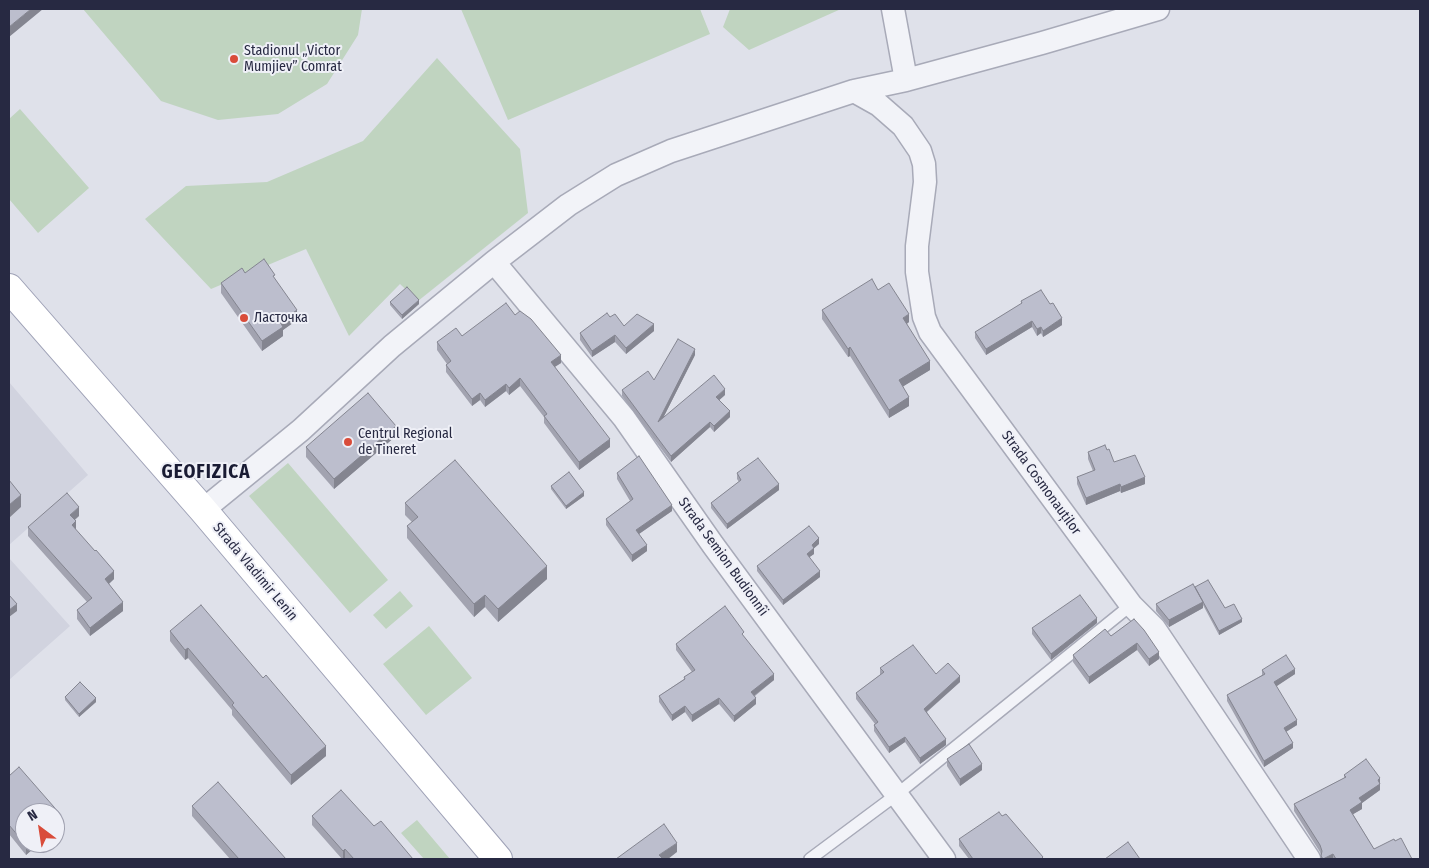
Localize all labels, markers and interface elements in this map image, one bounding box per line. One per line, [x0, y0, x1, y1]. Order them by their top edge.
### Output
place label: Stadionul „Victor Mumjiev” Comrat [244, 43, 342, 75]
marker: Stadionul „Victor Mumjiev” Comrat [228, 53, 240, 65]
place label: Ласточка [254, 310, 308, 326]
marker: Ласточка [238, 312, 250, 324]
place label: Centrul Regional de Tineret [358, 426, 452, 458]
street label: Strada Cosmonauților [998, 428, 1084, 538]
marker: Centrul Regional de Tineret [342, 436, 354, 448]
district label: GEOFIZICA [160, 462, 252, 484]
street label: Strada Semion Budionnîi [674, 495, 772, 619]
street label: Strada Vladimir Lenin [209, 520, 301, 624]
north arrow [15, 803, 65, 853]
text: N [25, 806, 40, 825]

